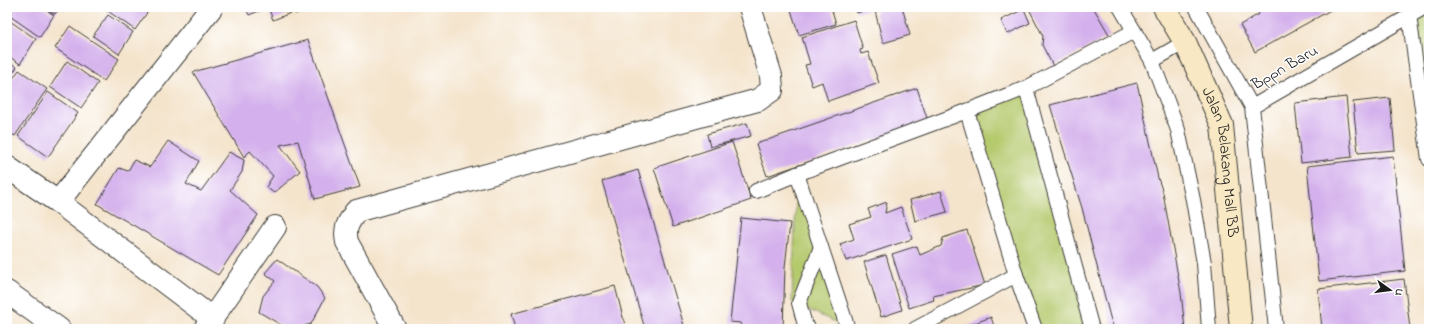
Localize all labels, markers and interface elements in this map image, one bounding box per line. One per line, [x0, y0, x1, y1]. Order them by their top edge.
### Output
street label: Bppn Baru [1246, 39, 1323, 97]
street label: Jalan Belakang Mall BB [1195, 83, 1244, 239]
north arrow [1370, 270, 1410, 310]
text: U [1390, 287, 1407, 298]

